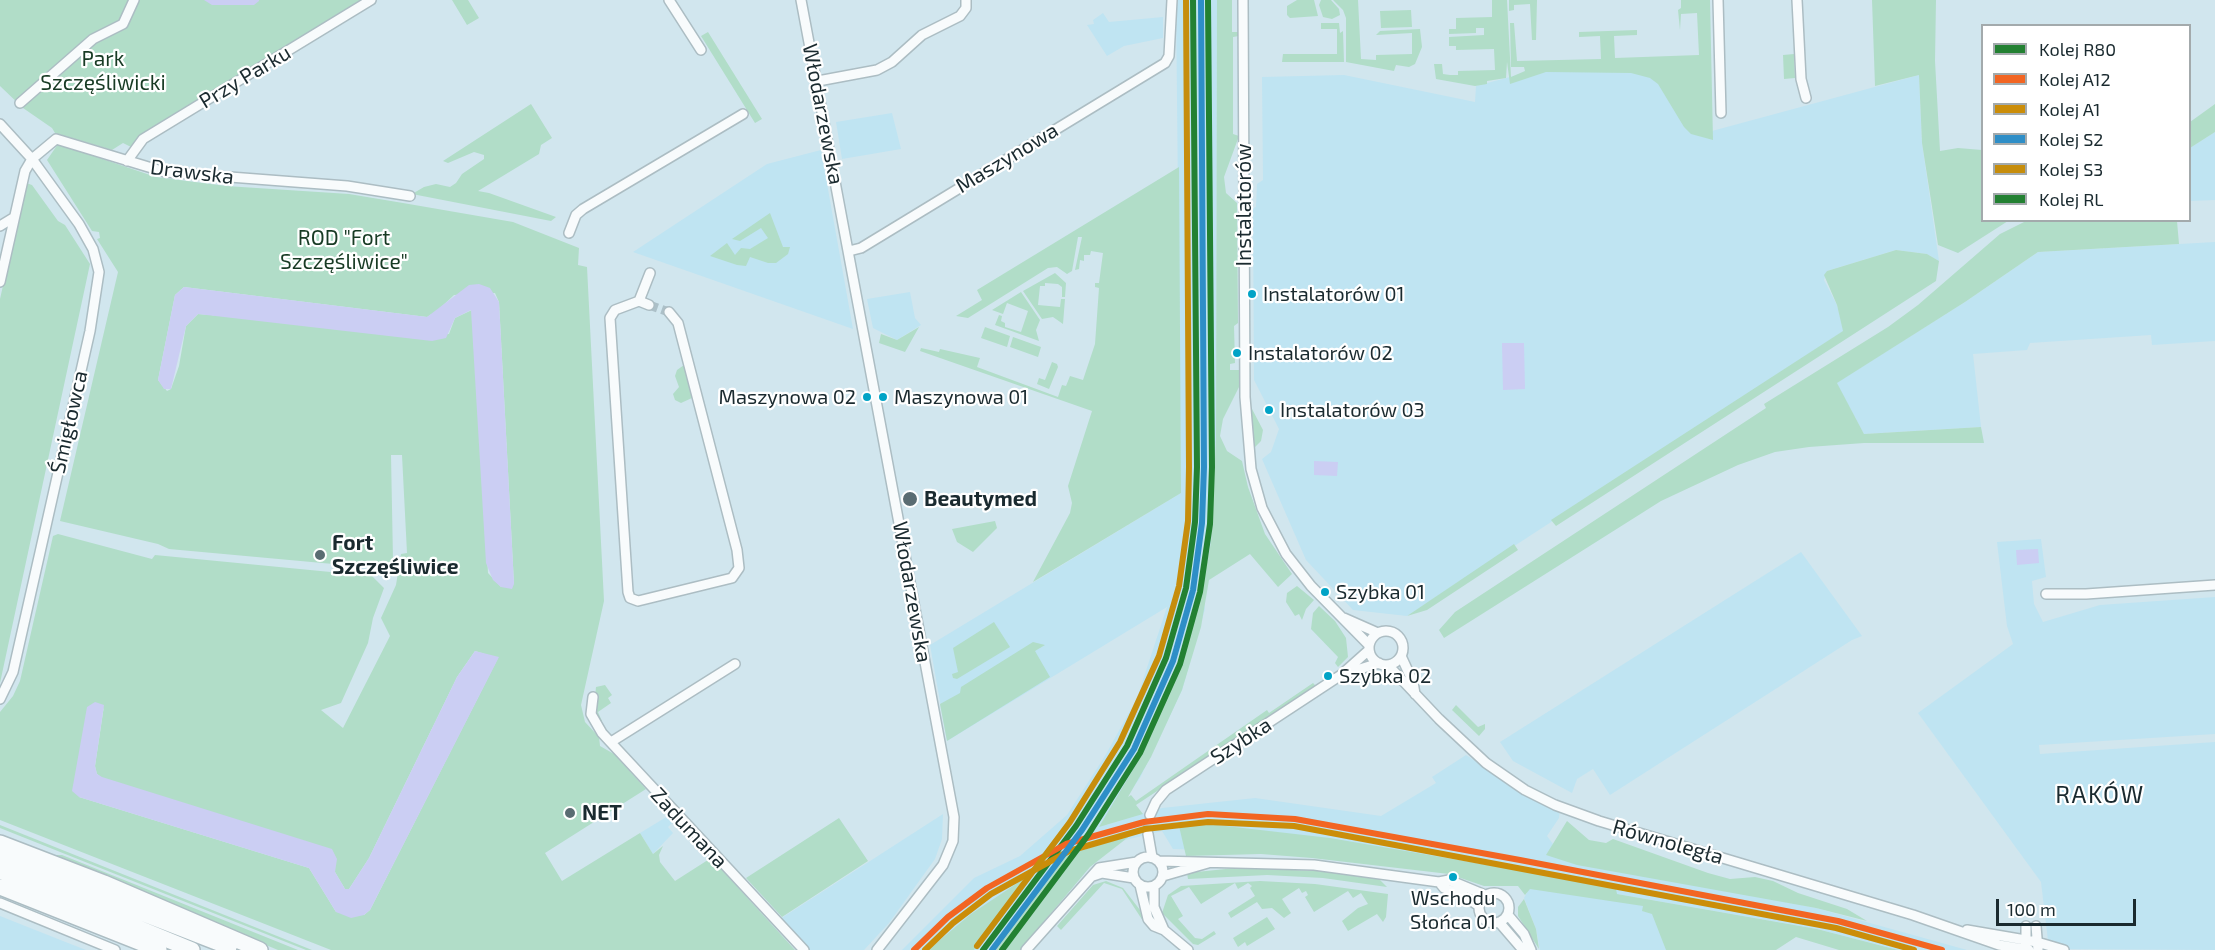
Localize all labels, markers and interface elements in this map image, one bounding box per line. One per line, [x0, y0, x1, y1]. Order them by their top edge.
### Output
legend [1981, 24, 2191, 222]
text: Kolej R80 [2039, 38, 2116, 60]
street label: Przy Parku [195, 40, 295, 114]
street label: Włodarzewska [797, 41, 849, 187]
park label: Park Szczęśliwicki [40, 46, 166, 96]
text: Kolej A12 [2039, 68, 2111, 90]
text: Kolej A1 [2039, 98, 2101, 120]
street label: Maszynowa [951, 118, 1063, 198]
text: Kolej S2 [2039, 128, 2103, 150]
street label: Instalatorów [1231, 144, 1257, 266]
street label: Drawska [149, 154, 235, 190]
text: Kolej S3 [2039, 158, 2103, 180]
text: Kolej RL [2039, 188, 2104, 210]
park label: ROD "Fort Szczęśliwice" [280, 225, 408, 275]
place label: Instalatorów 01 [1263, 282, 1405, 306]
marker: Instalatorów 01 [1246, 288, 1258, 300]
place label: Instalatorów 02 [1248, 341, 1393, 365]
marker: Instalatorów 02 [1231, 347, 1243, 359]
street label: Śmigłowca [45, 368, 93, 476]
place label: Maszynowa 02 [718, 385, 856, 409]
place label: Maszynowa 01 [894, 385, 1028, 409]
marker: Maszynowa 02 [861, 391, 873, 403]
marker: Maszynowa 01 [877, 391, 889, 403]
place label: Instalatorów 03 [1280, 398, 1425, 422]
marker: Instalatorów 03 [1263, 404, 1275, 416]
place label: Beautymed [924, 486, 1037, 512]
marker: Beautymed [901, 490, 919, 508]
street label: Włodarzewska [887, 519, 937, 665]
place label: Fort Szczęśliwice [332, 530, 459, 580]
marker: Fort Szczęśliwice [313, 548, 327, 562]
place label: Szybka 01 [1336, 580, 1425, 604]
marker: Szybka 01 [1319, 586, 1331, 598]
place label: Szybka 02 [1339, 664, 1431, 688]
marker: Szybka 02 [1322, 670, 1334, 682]
street label: Szybka [1206, 712, 1276, 770]
district label: RAKÓW [2055, 781, 2145, 809]
street label: Zadumana [645, 782, 733, 874]
place label: NET [582, 800, 622, 826]
marker: NET [563, 806, 577, 820]
street label: Równoległa [1610, 814, 1726, 870]
marker: Wschodu Słońca 01 [1447, 871, 1459, 883]
place label: Wschodu Słońca 01 [1410, 886, 1496, 933]
scale bar [1999, 887, 2138, 925]
text: 100 m [2007, 898, 2056, 920]

